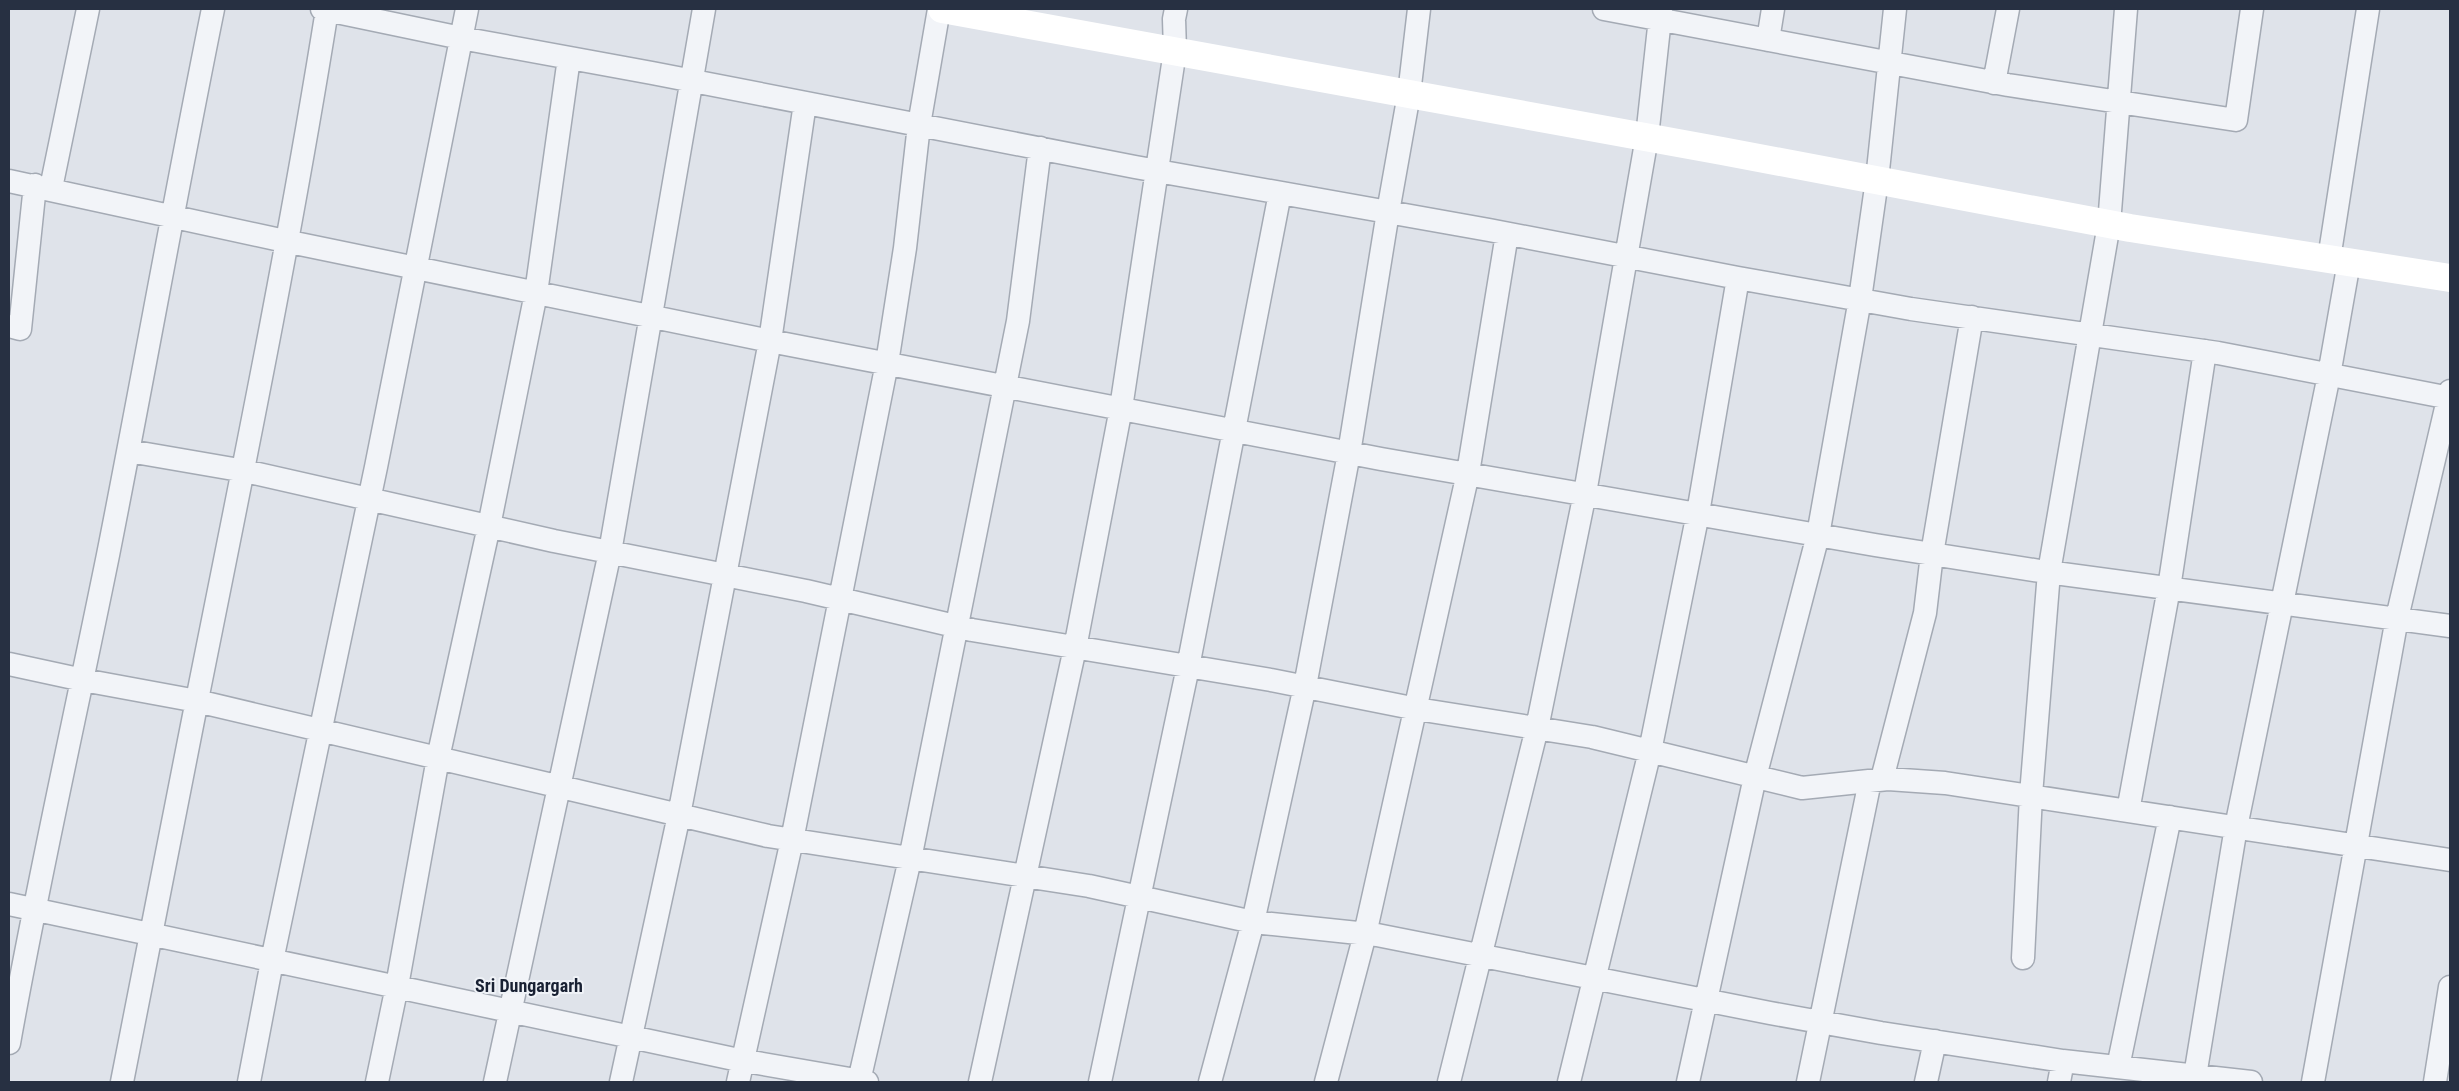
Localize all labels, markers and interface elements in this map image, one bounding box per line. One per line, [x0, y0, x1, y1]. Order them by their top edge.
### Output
district label: Sri Dungargarh [475, 975, 583, 996]

